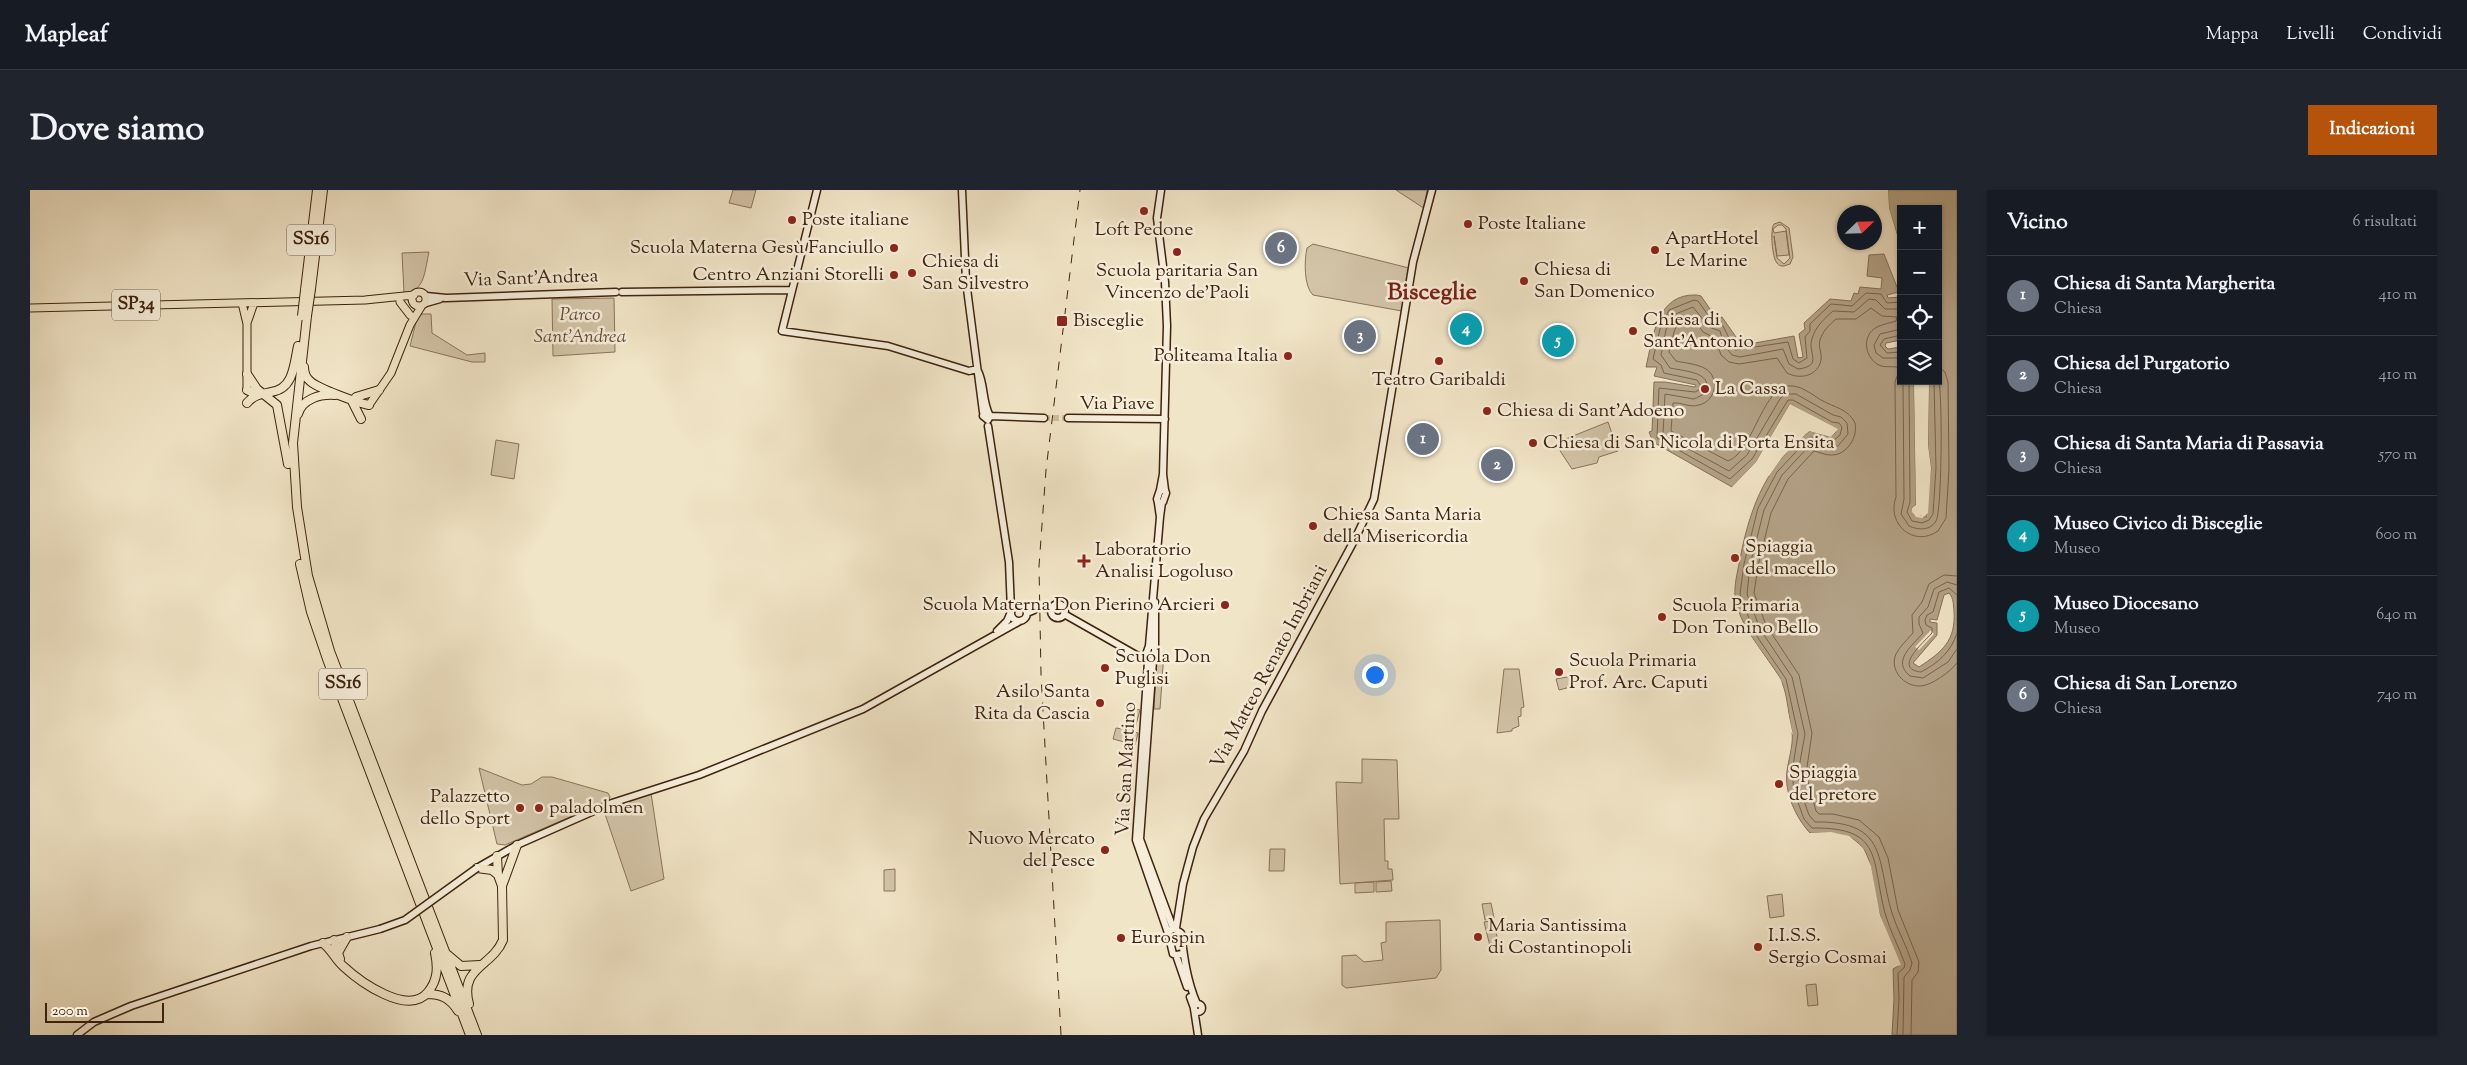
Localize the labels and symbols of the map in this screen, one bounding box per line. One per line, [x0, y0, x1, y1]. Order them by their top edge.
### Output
marker: Loft Pedone [1138, 205, 1150, 217]
north arrow [1837, 205, 1882, 250]
place label: Poste italiane [802, 207, 909, 234]
place label: Poste Italiane [1478, 211, 1586, 238]
marker: Poste italiane [786, 214, 798, 226]
place label: Loft Pedone [1095, 217, 1193, 244]
marker: Poste Italiane [1462, 218, 1474, 230]
road number: SS16 [287, 224, 335, 256]
place label: ApartHotel Le Marine [1665, 226, 1759, 275]
pin: 6 [1265, 229, 1297, 267]
place label: Scuola Materna Gesù Fanciullo [630, 235, 884, 262]
marker: Scuola Materna Gesù Fanciullo [888, 242, 900, 254]
marker: ApartHotel Le Marine [1649, 244, 1661, 256]
marker: Scuola paritaria San Vincenzo de'Paoli [1171, 246, 1183, 258]
place label: Chiesa di San Silvestro [922, 249, 1029, 298]
place label: Chiesa di San Domenico [1534, 257, 1655, 306]
place label: Scuola paritaria San Vincenzo de'Paoli [1096, 258, 1258, 307]
place label: Centro Anziani Storelli [692, 262, 884, 289]
street label: Via Sant'Andrea [463, 263, 599, 295]
marker: Chiesa di San Silvestro [906, 267, 918, 279]
marker: Centro Anziani Storelli [888, 269, 900, 281]
marker: Chiesa di San Domenico [1518, 275, 1530, 287]
district label: Bisceglie [1387, 276, 1477, 310]
road number: SP34 [112, 290, 160, 320]
park label: Parco Sant'Andrea [534, 302, 626, 351]
place label: Chiesa di Sant'Antonio [1643, 307, 1754, 356]
place label: Bisceglie [1073, 308, 1144, 335]
pin: 4 [1450, 310, 1482, 348]
marker: Bisceglie [1055, 314, 1069, 328]
pin: 3 [1344, 317, 1376, 355]
pin: 5 [1542, 322, 1574, 360]
marker: Chiesa di Sant'Antonio [1627, 325, 1639, 337]
place label: Politeama Italia [1154, 343, 1278, 370]
marker: Politeama Italia [1282, 350, 1294, 362]
marker: Teatro Garibaldi [1433, 355, 1445, 367]
place label: Teatro Garibaldi [1372, 367, 1506, 394]
place label: La Cassa [1715, 376, 1787, 403]
marker: La Cassa [1699, 383, 1711, 395]
street label: Via Piave [1080, 391, 1155, 418]
place label: Chiesa di Sant'Adoeno [1497, 398, 1684, 425]
marker: Chiesa di Sant'Adoeno [1481, 405, 1493, 417]
pin: 1 [1407, 420, 1439, 458]
place label: Chiesa di San Nicola di Porta Ensita [1543, 430, 1835, 457]
marker: Chiesa di San Nicola di Porta Ensita [1527, 437, 1539, 449]
pin: 2 [1481, 446, 1513, 484]
place label: Chiesa Santa Maria della Misericordia [1323, 502, 1482, 551]
marker: Chiesa Santa Maria della Misericordia [1307, 520, 1319, 532]
place label: Spiaggia del macello [1745, 534, 1836, 583]
place label: Laboratorio Analisi Logoluso [1095, 537, 1233, 586]
marker: Spiaggia del macello [1729, 552, 1741, 564]
marker: Laboratorio Analisi Logoluso [1077, 554, 1091, 568]
street label: Via Matteo Renato Imbriani [1205, 560, 1335, 774]
place label: Scuola Materna Don Pierino Arcieri [922, 592, 1215, 619]
place label: Scuola Primaria Don Tonino Bello [1672, 593, 1818, 642]
marker: Scuola Materna Don Pierino Arcieri [1219, 599, 1231, 611]
marker: Scuola Primaria Don Tonino Bello [1656, 611, 1668, 623]
place label: Scuola Don Puglisi [1115, 644, 1211, 693]
place label: Scuola Primaria Prof. Arc. Caputi [1569, 648, 1708, 697]
marker: Scuola Don Puglisi [1099, 662, 1111, 674]
your location [1362, 662, 1388, 688]
marker: Scuola Primaria Prof. Arc. Caputi [1553, 666, 1565, 678]
road number: SS16 [319, 668, 367, 699]
place label: Asilo Santa Rita da Cascia [974, 679, 1090, 728]
marker: Asilo Santa Rita da Cascia [1094, 697, 1106, 709]
street label: Via San Martino [1110, 701, 1144, 837]
place label: Spiaggia del pretore [1789, 760, 1877, 809]
marker: Spiaggia del pretore [1773, 778, 1785, 790]
place label: Palazzetto dello Sport [420, 784, 510, 833]
place label: paladolmen [549, 795, 644, 822]
marker: Palazzetto dello Sport [514, 802, 526, 814]
marker: paladolmen [533, 802, 545, 814]
place label: Nuovo Mercato del Pesce [968, 826, 1095, 875]
marker: Nuovo Mercato del Pesce [1099, 844, 1111, 856]
place label: Maria Santissima di Costantinopoli [1488, 913, 1632, 962]
place label: I.I.S.S. Sergio Cosmai [1768, 923, 1887, 972]
place label: Eurospin [1131, 925, 1206, 952]
marker: Maria Santissima di Costantinopoli [1472, 931, 1484, 943]
marker: Eurospin [1115, 932, 1127, 944]
marker: I.I.S.S. Sergio Cosmai [1752, 941, 1764, 953]
scale bar [45, 1000, 164, 1023]

